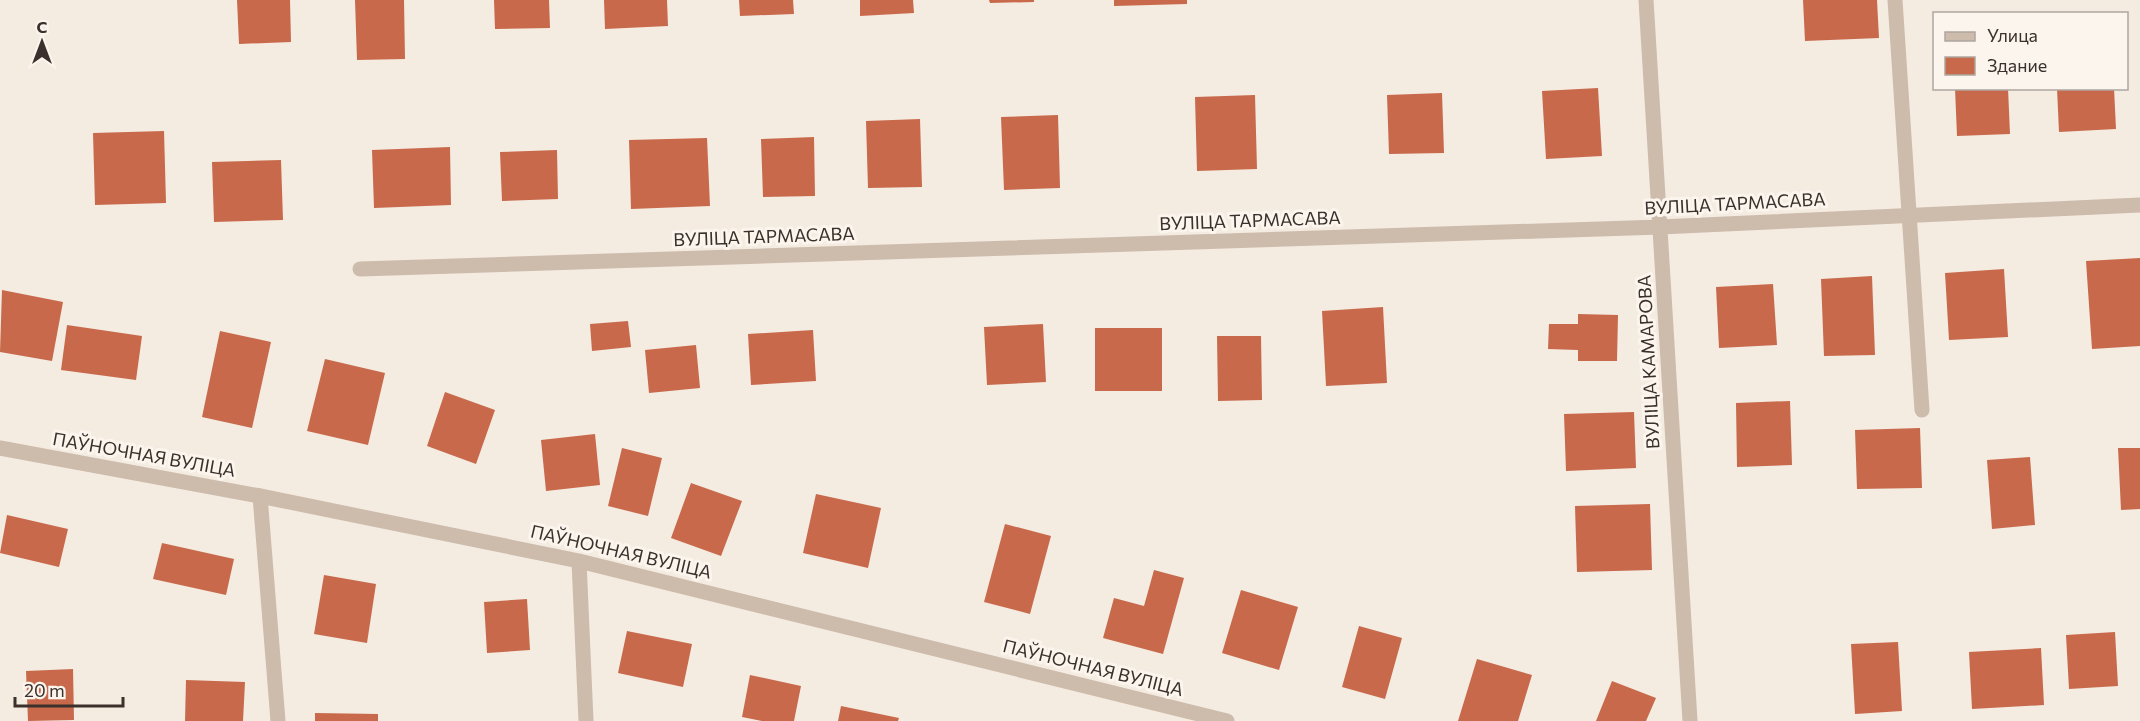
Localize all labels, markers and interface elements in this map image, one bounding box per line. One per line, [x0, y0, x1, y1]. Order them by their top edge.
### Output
north arrow [12, 12, 72, 72]
legend [1933, 12, 2128, 90]
text: С [37, 17, 48, 36]
text: Улица [1987, 24, 2038, 46]
text: Здание [1987, 54, 2047, 76]
street label: ВУЛІЦА ТАРМАСАВА [1644, 187, 1826, 219]
street label: ВУЛІЦА ТАРМАСАВА [1159, 206, 1341, 234]
street label: ВУЛІЦА ТАРМАСАВА [673, 222, 855, 250]
street label: ВУЛІЦА КАМАРОВА [1632, 275, 1664, 450]
street label: ПАЎНОЧНАЯ ВУЛІЦА [51, 427, 237, 481]
street label: ПАЎНОЧНАЯ ВУЛІЦА [528, 519, 714, 583]
street label: ПАЎНОЧНАЯ ВУЛІЦА [1001, 634, 1186, 700]
scale bar [15, 670, 123, 708]
text: 20 m [24, 679, 65, 701]

